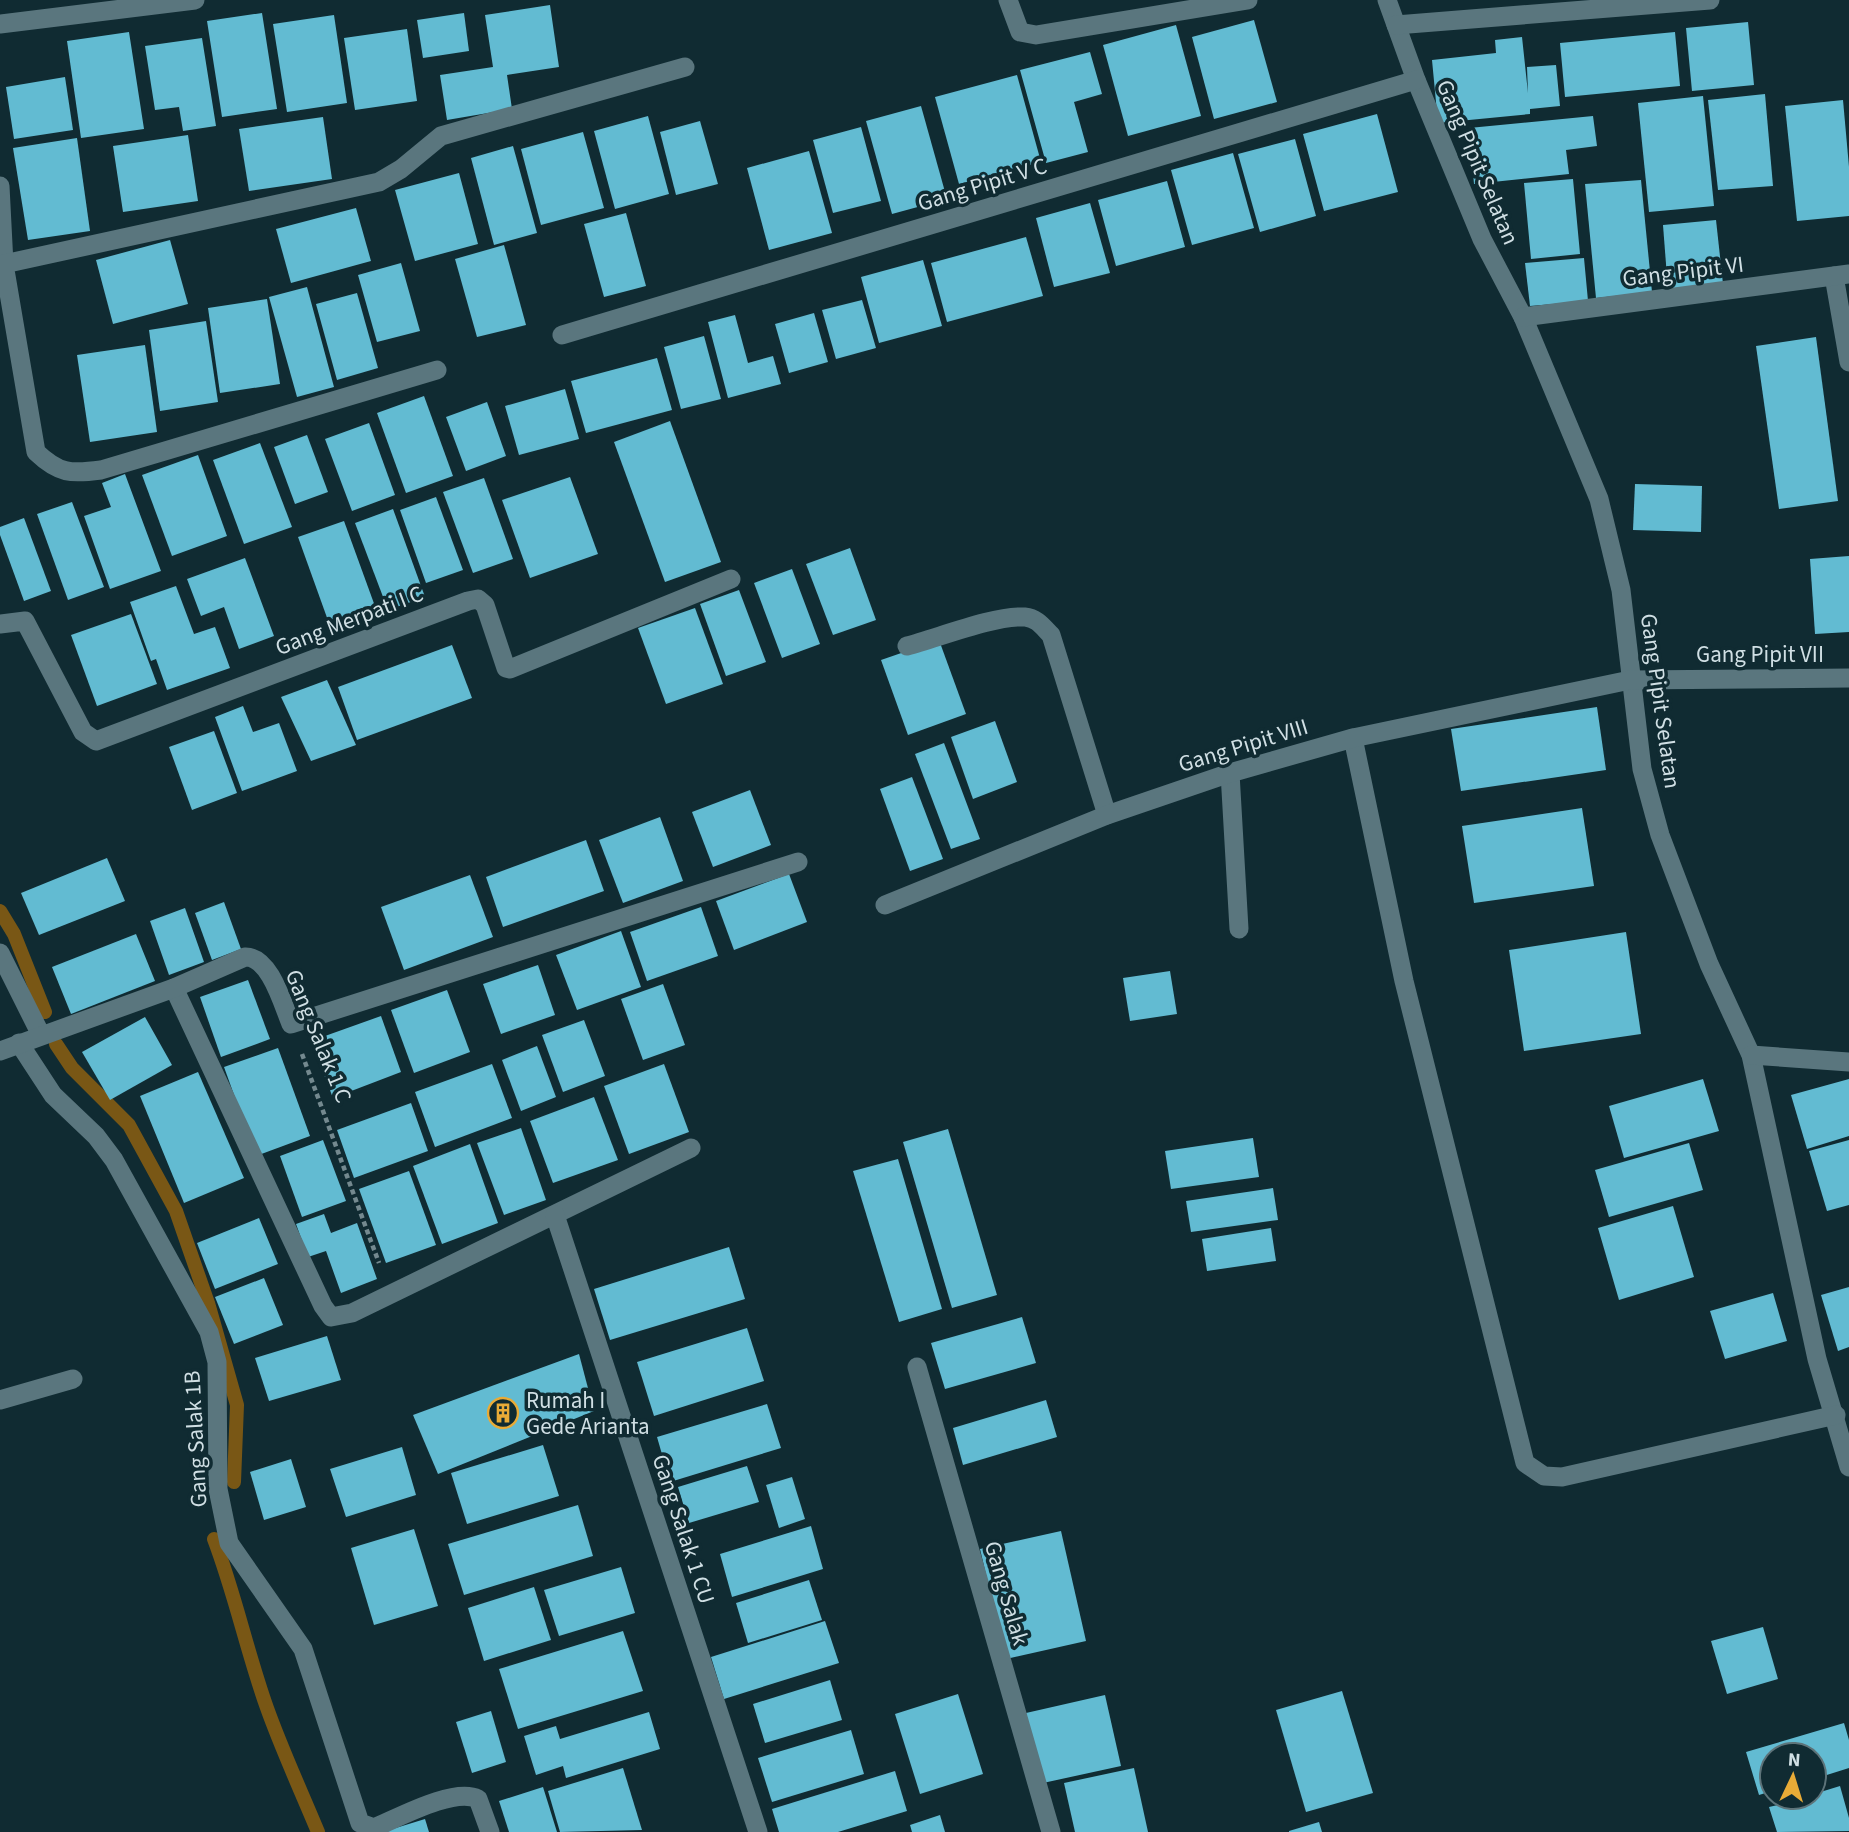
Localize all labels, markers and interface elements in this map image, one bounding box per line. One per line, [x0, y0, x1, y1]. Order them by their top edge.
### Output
street label: Gang Pipit Selatan [1428, 75, 1527, 250]
street label: Gang Pipit V C [913, 149, 1051, 220]
street label: Gang Pipit VI [1621, 248, 1746, 295]
street label: Gang Merpati I C [270, 577, 428, 664]
street label: Gang Pipit Selatan [1632, 611, 1689, 791]
street label: Gang Pipit VII [1696, 638, 1824, 671]
street label: Gang Pipit VIII [1174, 710, 1312, 781]
street label: Gang Salak 1 C [277, 965, 360, 1108]
street label: Gang Salak 1B [175, 1370, 216, 1508]
place label: Rumah I Gede Arianta [526, 1384, 650, 1443]
building icon: Rumah I Gede Arianta [486, 1396, 520, 1430]
street label: Gang Salak 1 CU [644, 1450, 723, 1608]
street label: Gang Salak [976, 1537, 1037, 1650]
north arrow [1758, 1741, 1828, 1811]
text: N [1787, 1747, 1801, 1774]

